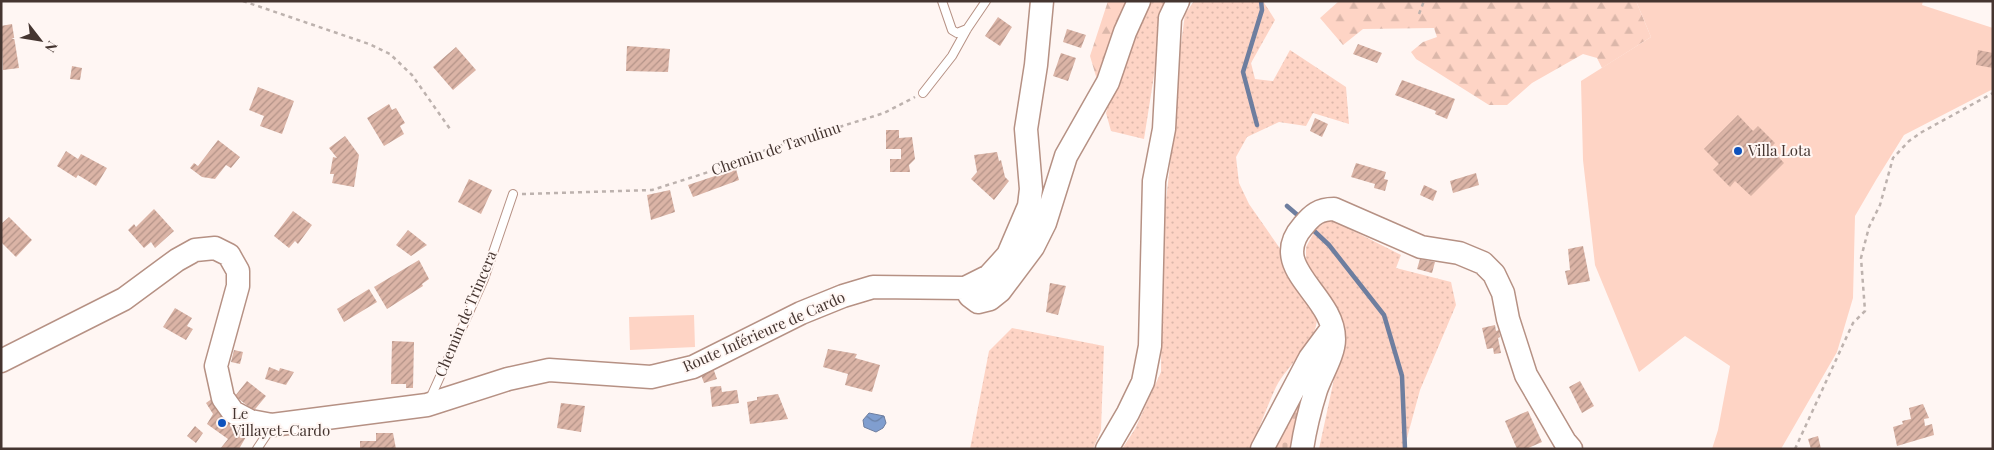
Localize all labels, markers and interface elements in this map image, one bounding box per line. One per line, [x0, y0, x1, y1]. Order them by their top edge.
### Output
north arrow [15, 15, 65, 65]
text: N [41, 38, 62, 56]
street label: Chemin de Tavulinu [708, 116, 843, 180]
place label: Villa Lota [1747, 140, 1811, 160]
marker: Villa Lota [1732, 145, 1744, 157]
street label: Chemin de Trincera [429, 247, 501, 380]
street label: Route Inférieure de Cardo [679, 286, 848, 376]
place label: Le Villayet-Cardo [231, 403, 330, 440]
marker: Le Villayet-Cardo [216, 417, 228, 429]

